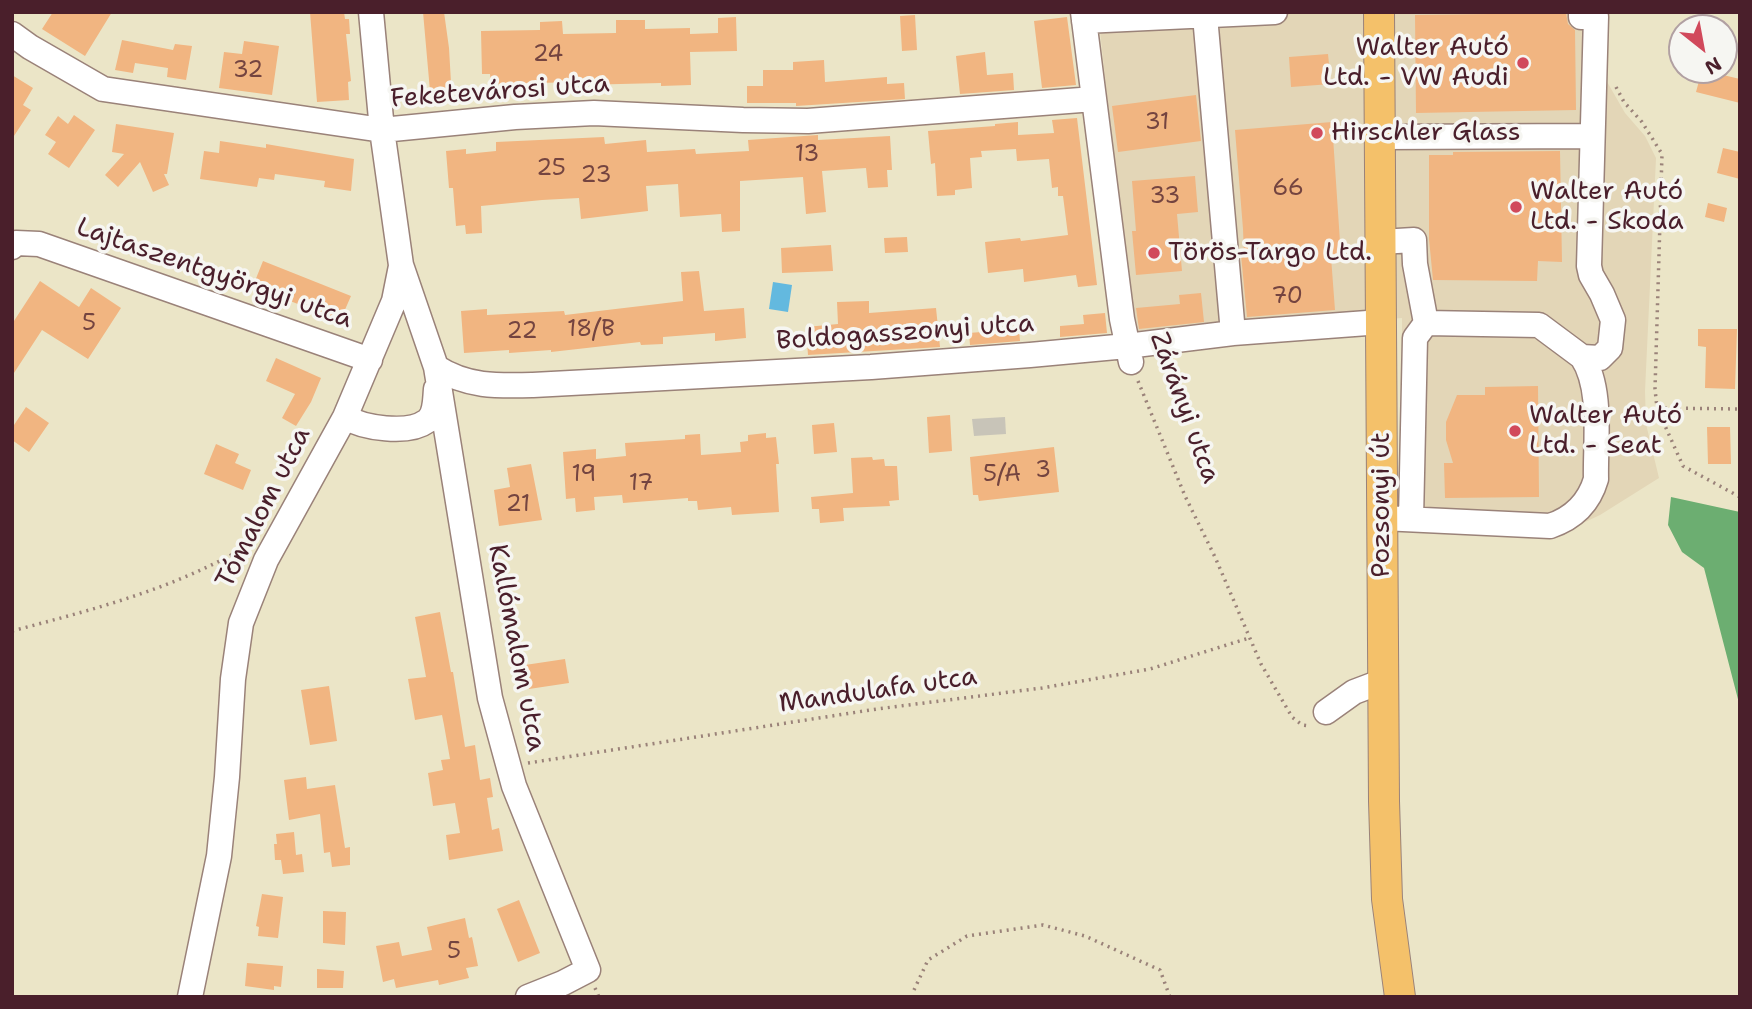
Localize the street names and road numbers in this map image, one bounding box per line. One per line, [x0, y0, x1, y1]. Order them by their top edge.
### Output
street label: Feketevárosi utca [389, 69, 611, 115]
street label: Lajtaszentgyörgyi utca [72, 212, 356, 336]
street label: Boldogasszonyi utca [775, 308, 1035, 358]
street label: Zárányi utca [1142, 328, 1226, 488]
street label: Tómalom utca [210, 422, 318, 594]
street label: Pozsonyi út [1366, 432, 1398, 578]
street label: Kallómalom utca [481, 542, 551, 754]
street label: Mandulafa utca [777, 662, 979, 720]

